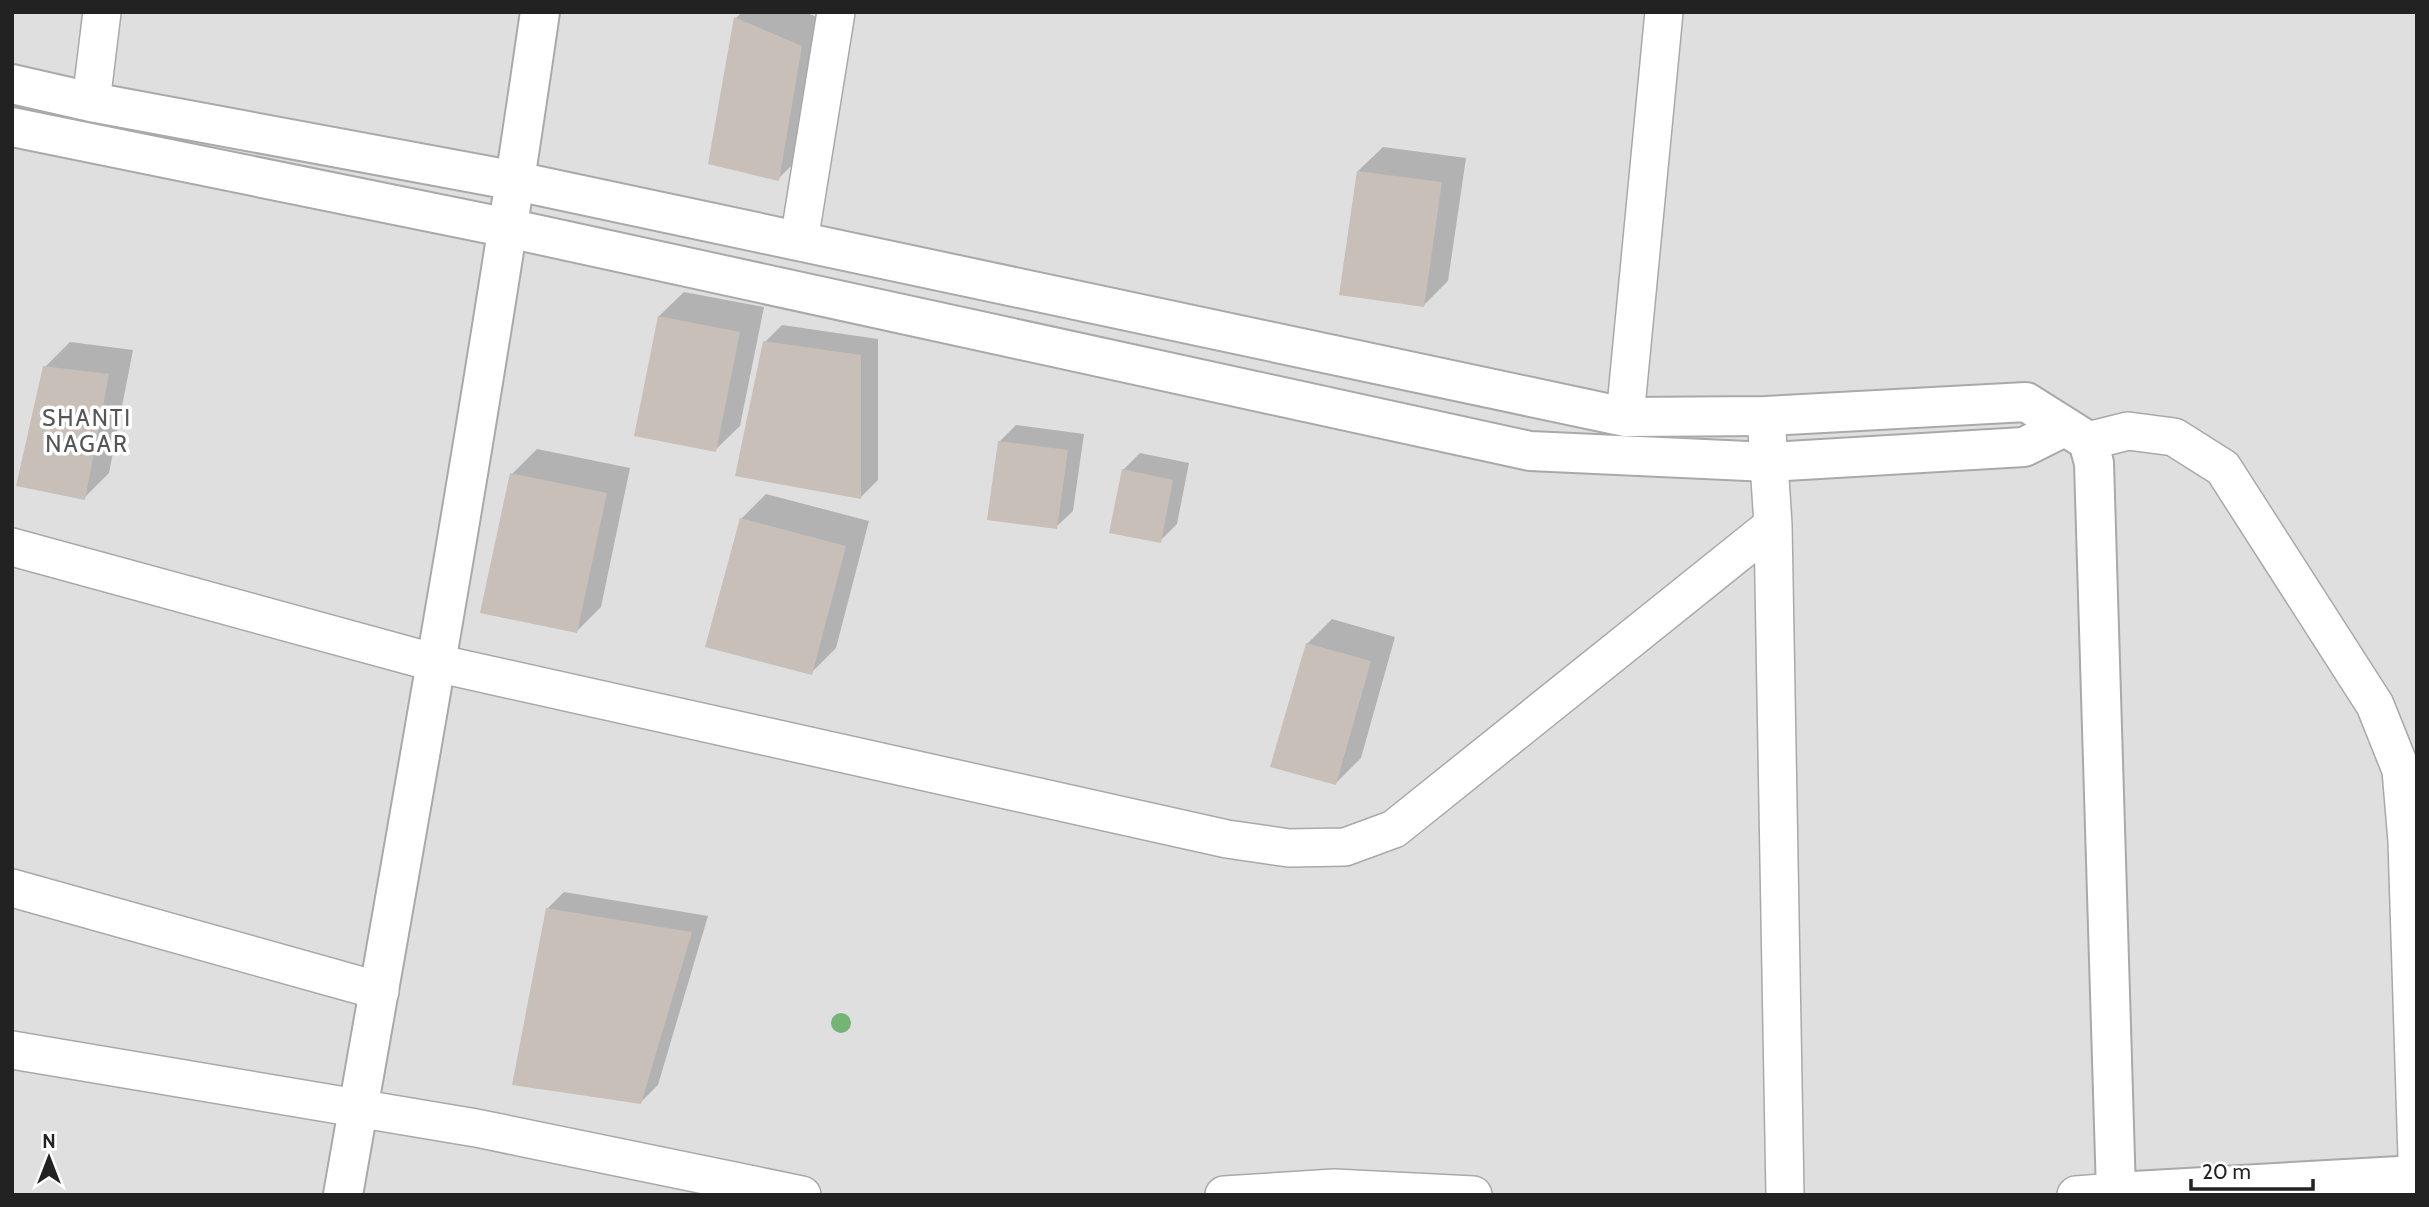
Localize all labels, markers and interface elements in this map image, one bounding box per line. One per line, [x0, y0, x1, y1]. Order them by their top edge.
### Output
district label: SHANTI NAGAR [42, 404, 132, 458]
north arrow [14, 1123, 84, 1193]
text: N [42, 1130, 56, 1153]
scale bar [2191, 1148, 2314, 1192]
text: 20 m [2202, 1159, 2251, 1184]

